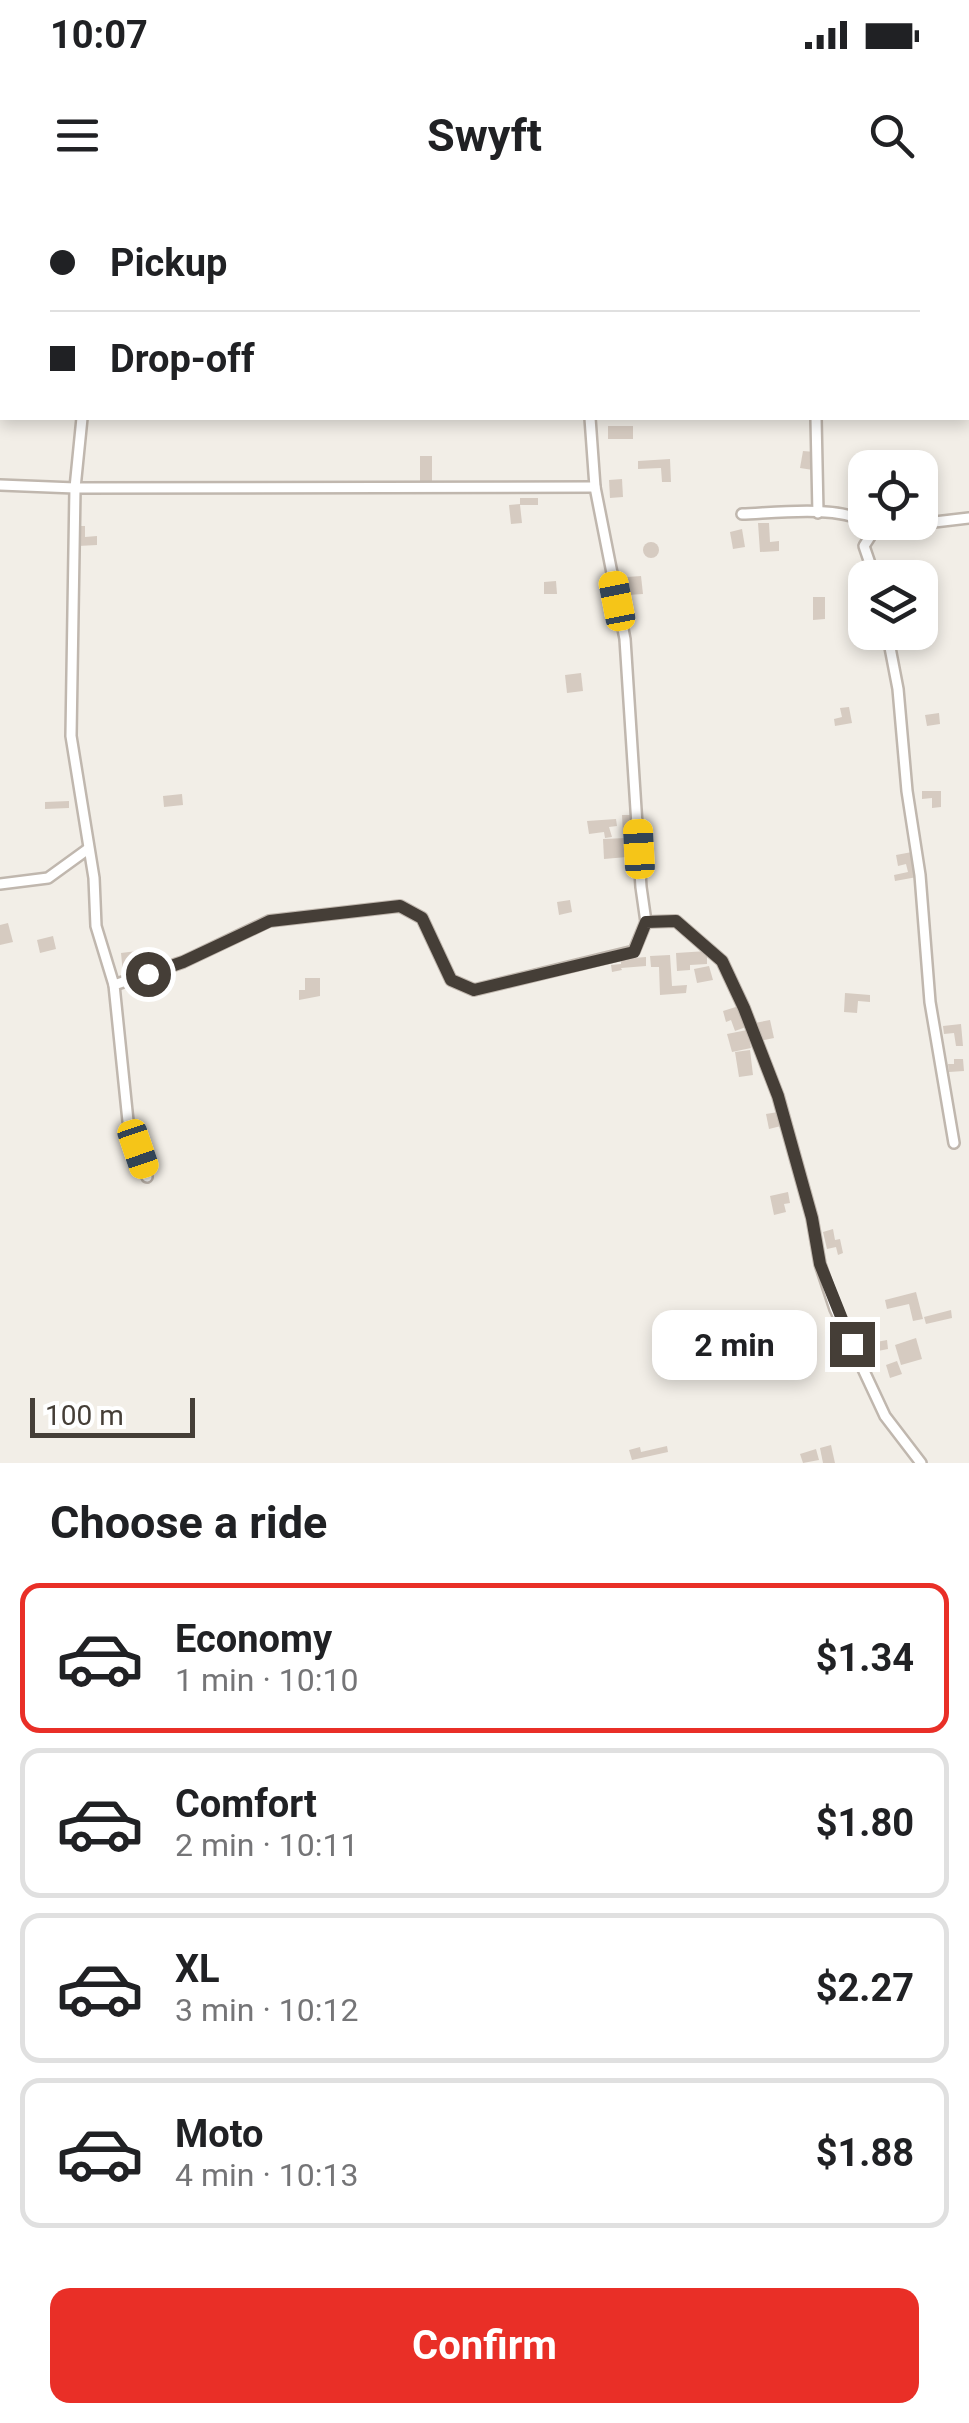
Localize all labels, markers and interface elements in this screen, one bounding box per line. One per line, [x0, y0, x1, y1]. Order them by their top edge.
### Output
text: 10:07 [50, 13, 148, 57]
icon: menu [50, 108, 105, 163]
icon: search [864, 108, 919, 163]
text: Swyft [427, 109, 542, 162]
text: Pickup [110, 241, 227, 285]
text: Drop-off [110, 337, 255, 381]
map controls [848, 450, 938, 650]
button: locate [848, 450, 938, 540]
button: layers [848, 560, 938, 650]
car [597, 569, 637, 633]
car [622, 818, 656, 880]
route start [126, 952, 171, 997]
car [114, 1116, 162, 1182]
callout: 2 min [652, 1309, 817, 1379]
route end [830, 1322, 875, 1367]
text: 2 min [694, 1326, 775, 1364]
scale bar [30, 1393, 195, 1438]
text: 100 m [45, 1399, 124, 1432]
text: Choose a ride [50, 1496, 327, 1549]
icon: car [55, 1613, 145, 1703]
text: Economy [175, 1617, 332, 1661]
text: $1.34 [816, 1636, 914, 1680]
text: 1 min · 10:10 [175, 1661, 358, 1699]
icon: car [55, 1778, 145, 1868]
text: Comfort [175, 1782, 317, 1826]
text: $1.80 [816, 1801, 914, 1845]
text: 2 min · 10:11 [175, 1826, 358, 1864]
icon: car [55, 1943, 145, 2033]
text: XL [175, 1947, 220, 1991]
text: $2.27 [816, 1966, 914, 2010]
text: 3 min · 10:12 [175, 1991, 358, 2029]
icon: car [55, 2108, 145, 2198]
text: Moto [175, 2112, 264, 2156]
text: $1.88 [816, 2131, 914, 2175]
text: 4 min · 10:13 [175, 2156, 358, 2194]
button: Confirm [50, 2288, 919, 2403]

